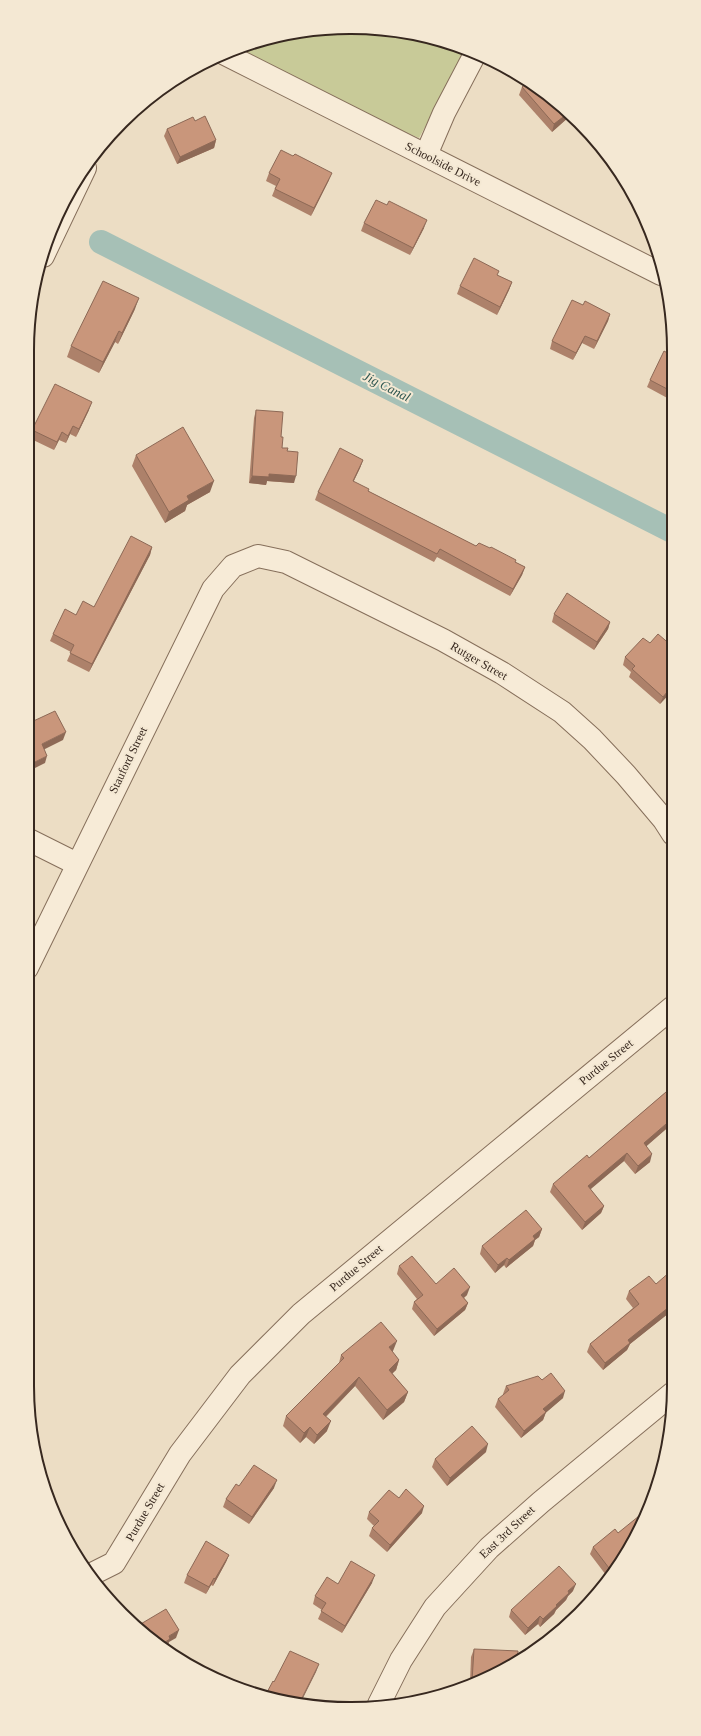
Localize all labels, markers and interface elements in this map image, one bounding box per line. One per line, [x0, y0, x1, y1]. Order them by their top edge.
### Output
street label: Schoolside Drive [403, 139, 483, 189]
water label: Jig Canal [361, 368, 413, 405]
street label: Rutger Street [448, 639, 511, 683]
street label: Stauford Street [106, 724, 150, 796]
street label: Purdue Street [576, 1036, 636, 1088]
street label: Purdue Street [327, 1241, 386, 1294]
street label: Purdue Street [123, 1480, 168, 1544]
street label: East 3rd Street [476, 1502, 538, 1561]

